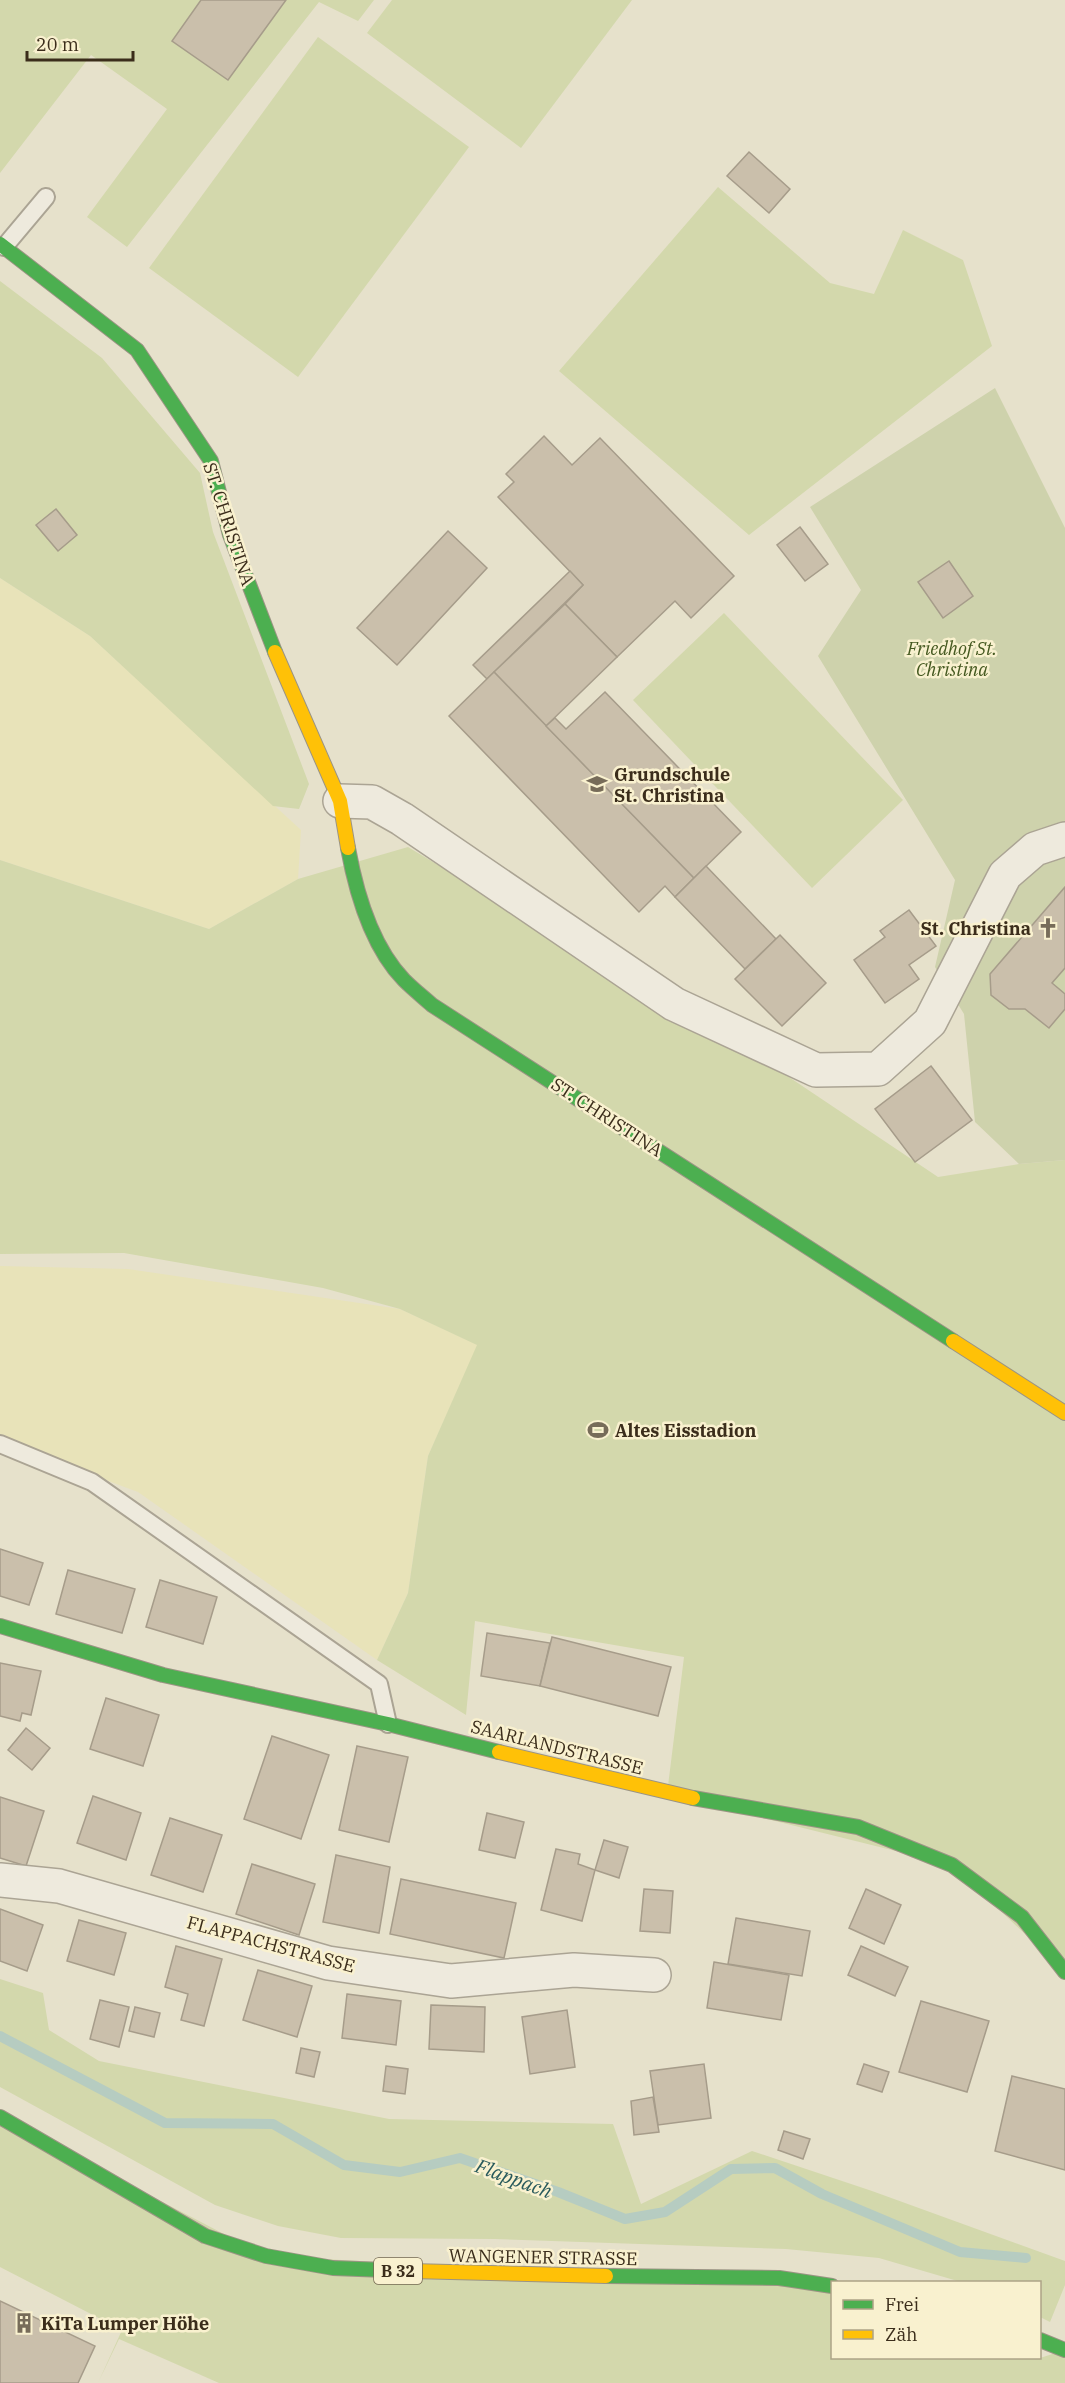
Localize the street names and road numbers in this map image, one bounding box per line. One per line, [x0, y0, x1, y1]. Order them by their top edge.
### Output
street label: ST. CHRISTINA [198, 459, 260, 589]
street label: ST. CHRISTINA [547, 1072, 668, 1162]
street label: SAARLANDSTRASSE [468, 1714, 646, 1780]
street label: FLAPPACHSTRASSE [184, 1910, 358, 1978]
street label: WANGENER STRASSE [448, 2244, 638, 2270]
road number: B 32 [374, 2258, 422, 2284]

